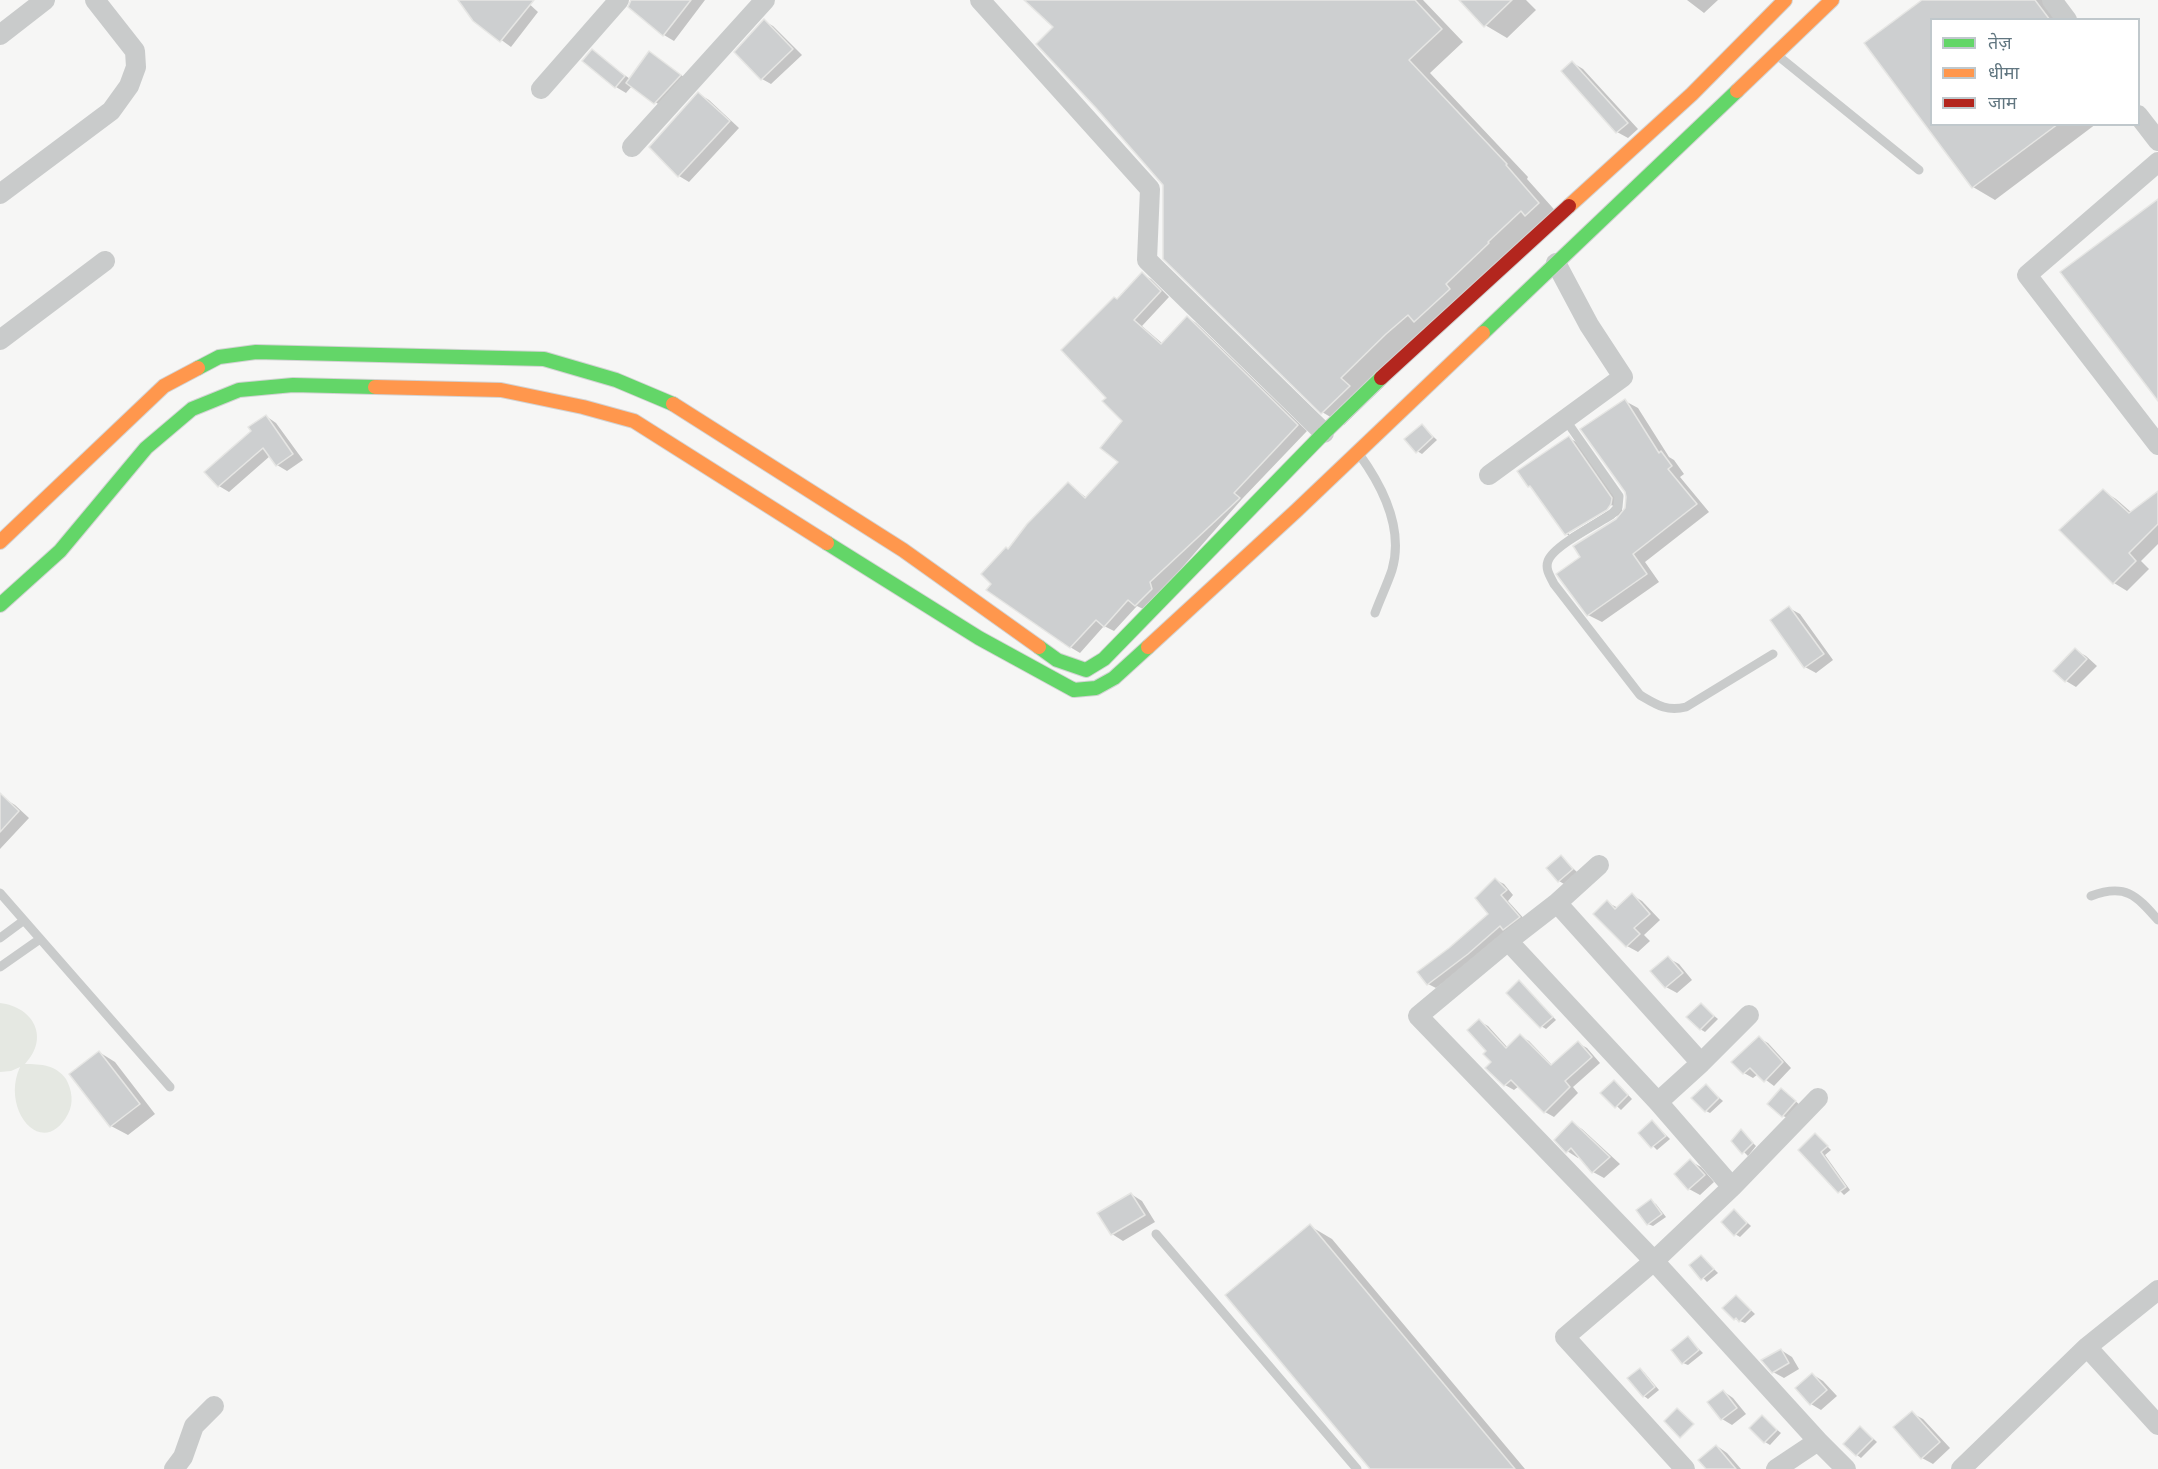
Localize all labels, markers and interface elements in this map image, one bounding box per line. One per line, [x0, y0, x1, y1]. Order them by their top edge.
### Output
legend [1930, 18, 2140, 126]
text: तेज़ [1988, 31, 2012, 54]
text: धीमा [1988, 61, 2019, 84]
text: जाम [1988, 91, 2017, 114]

